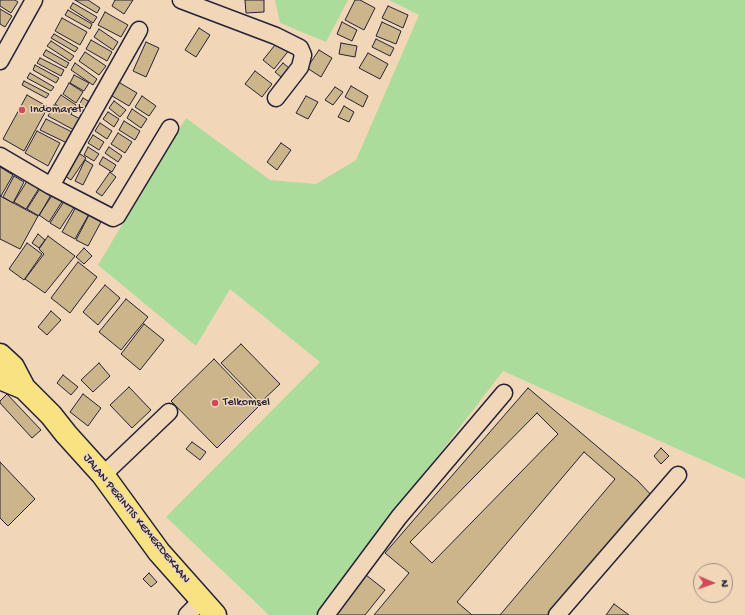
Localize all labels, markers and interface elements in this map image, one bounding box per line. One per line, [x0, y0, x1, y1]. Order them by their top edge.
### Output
place label: Indomaret [30, 103, 82, 117]
marker: Indomaret [17, 105, 27, 115]
place label: Telkomsel [223, 396, 270, 410]
marker: Telkomsel [210, 398, 220, 408]
street label: JALAN PERINTIS KEMERDEKAAN [79, 451, 193, 587]
north arrow [693, 563, 733, 603]
text: N [718, 580, 730, 587]

